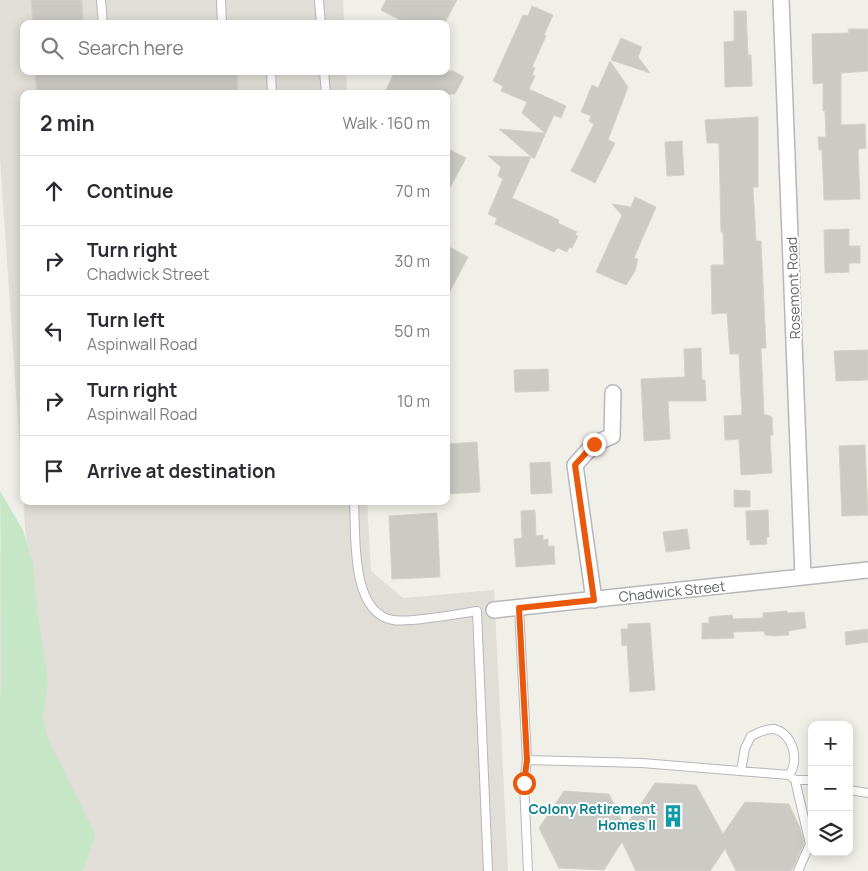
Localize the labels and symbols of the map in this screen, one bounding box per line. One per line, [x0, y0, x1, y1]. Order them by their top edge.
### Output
street label: Rosemont Road [782, 237, 804, 339]
route end [583, 433, 606, 456]
street label: Chadwick Street [618, 576, 727, 606]
route start [513, 772, 536, 795]
place label: Colony Retirement Homes II [528, 799, 656, 834]
building icon: Colony Retirement Homes II [660, 803, 686, 829]

